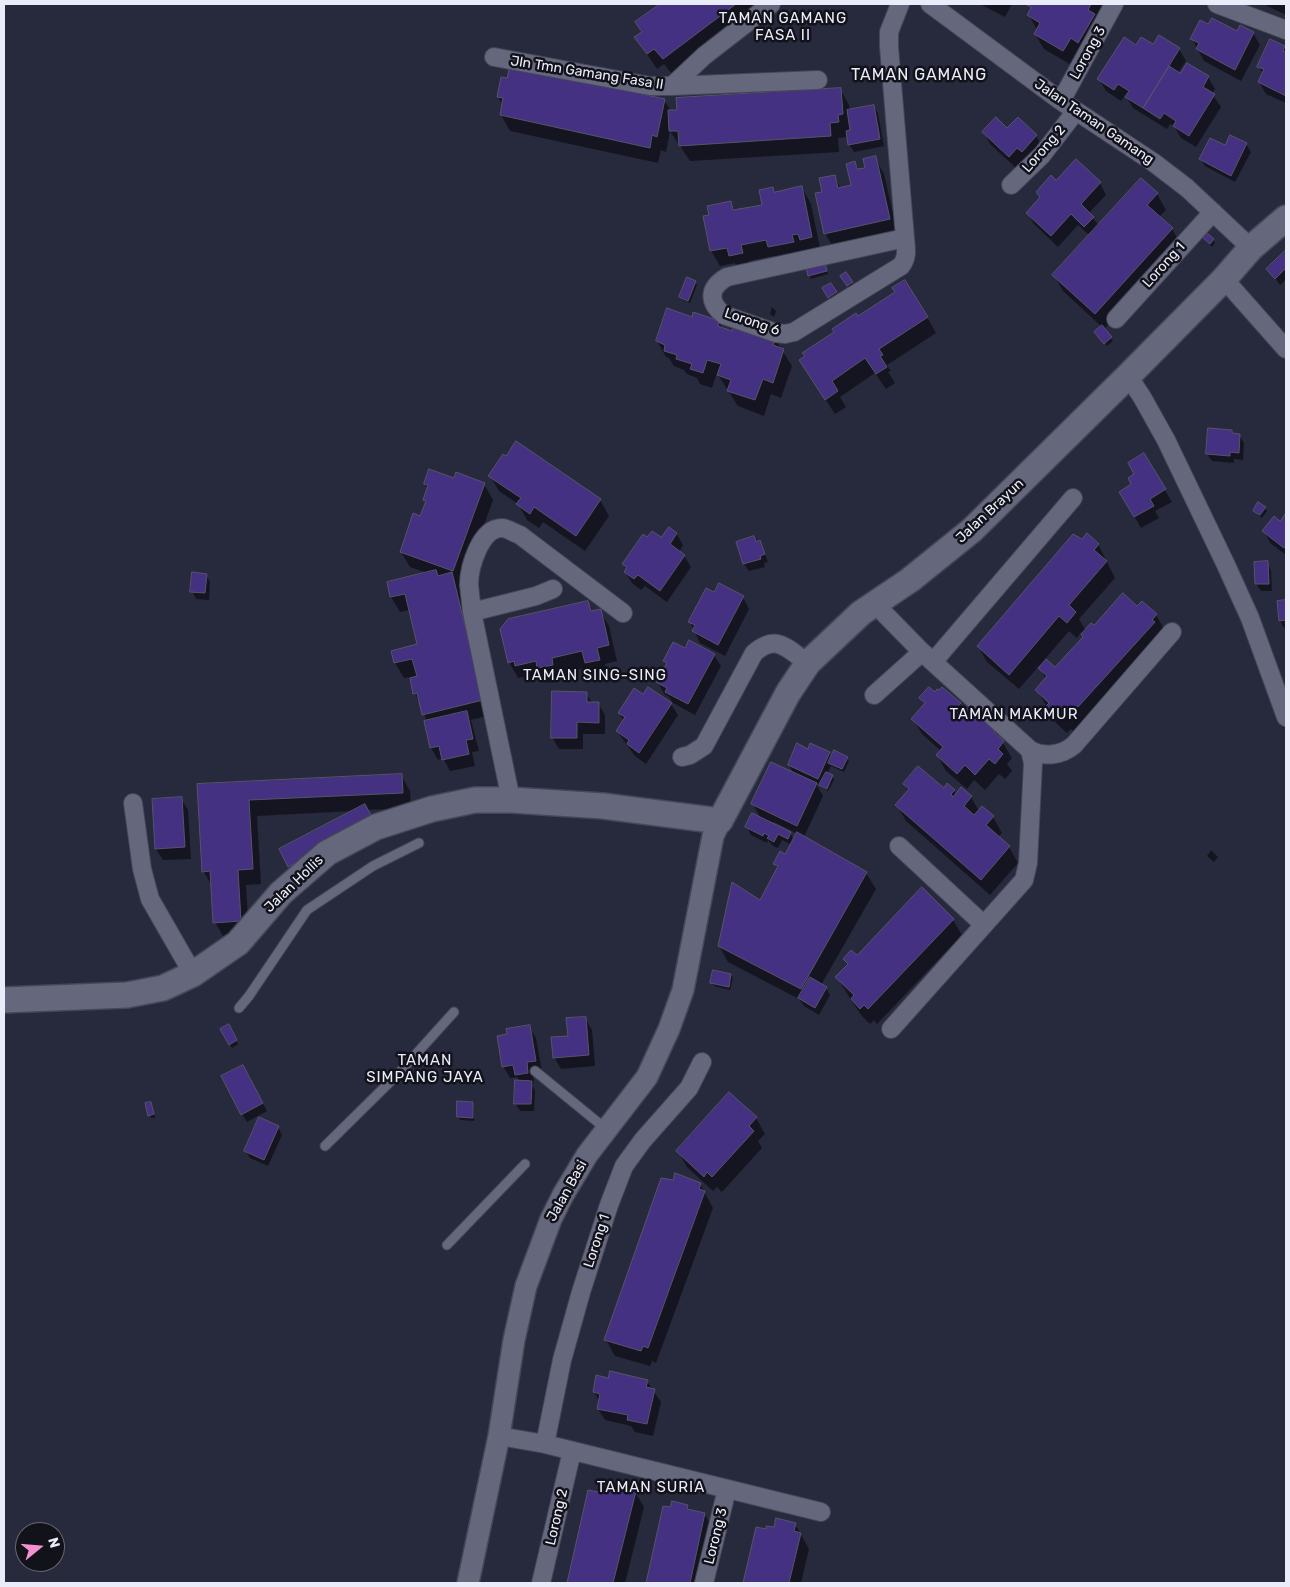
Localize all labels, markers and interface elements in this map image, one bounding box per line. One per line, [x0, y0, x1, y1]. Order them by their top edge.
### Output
district label: TAMAN GAMANG FASA II [717, 10, 849, 45]
street label: Lorong 3 [1067, 24, 1109, 82]
street label: Jln Tmn Gamang Fasa II [509, 53, 665, 93]
district label: TAMAN GAMANG [849, 65, 989, 85]
street label: Jalan Taman Gamang [1031, 76, 1157, 168]
street label: Lorong 2 [1019, 122, 1069, 176]
street label: Lorong 1 [1139, 239, 1189, 291]
street label: Lorong 6 [722, 305, 782, 339]
street label: Jalan Brayun [953, 475, 1027, 547]
district label: TAMAN SING-SING [521, 667, 669, 685]
district label: TAMAN MAKMUR [948, 706, 1080, 724]
street label: Jalan Hollis [261, 852, 327, 916]
district label: TAMAN SIMPANG JAYA [365, 1052, 485, 1087]
street label: Jalan Basi [543, 1158, 591, 1224]
street label: Lorong 1 [580, 1212, 614, 1270]
district label: TAMAN SURIA [595, 1479, 707, 1497]
street label: Lorong 2 [542, 1487, 572, 1547]
street label: Lorong 3 [701, 1506, 731, 1566]
north arrow [15, 1522, 65, 1572]
text: N [44, 1535, 63, 1550]

